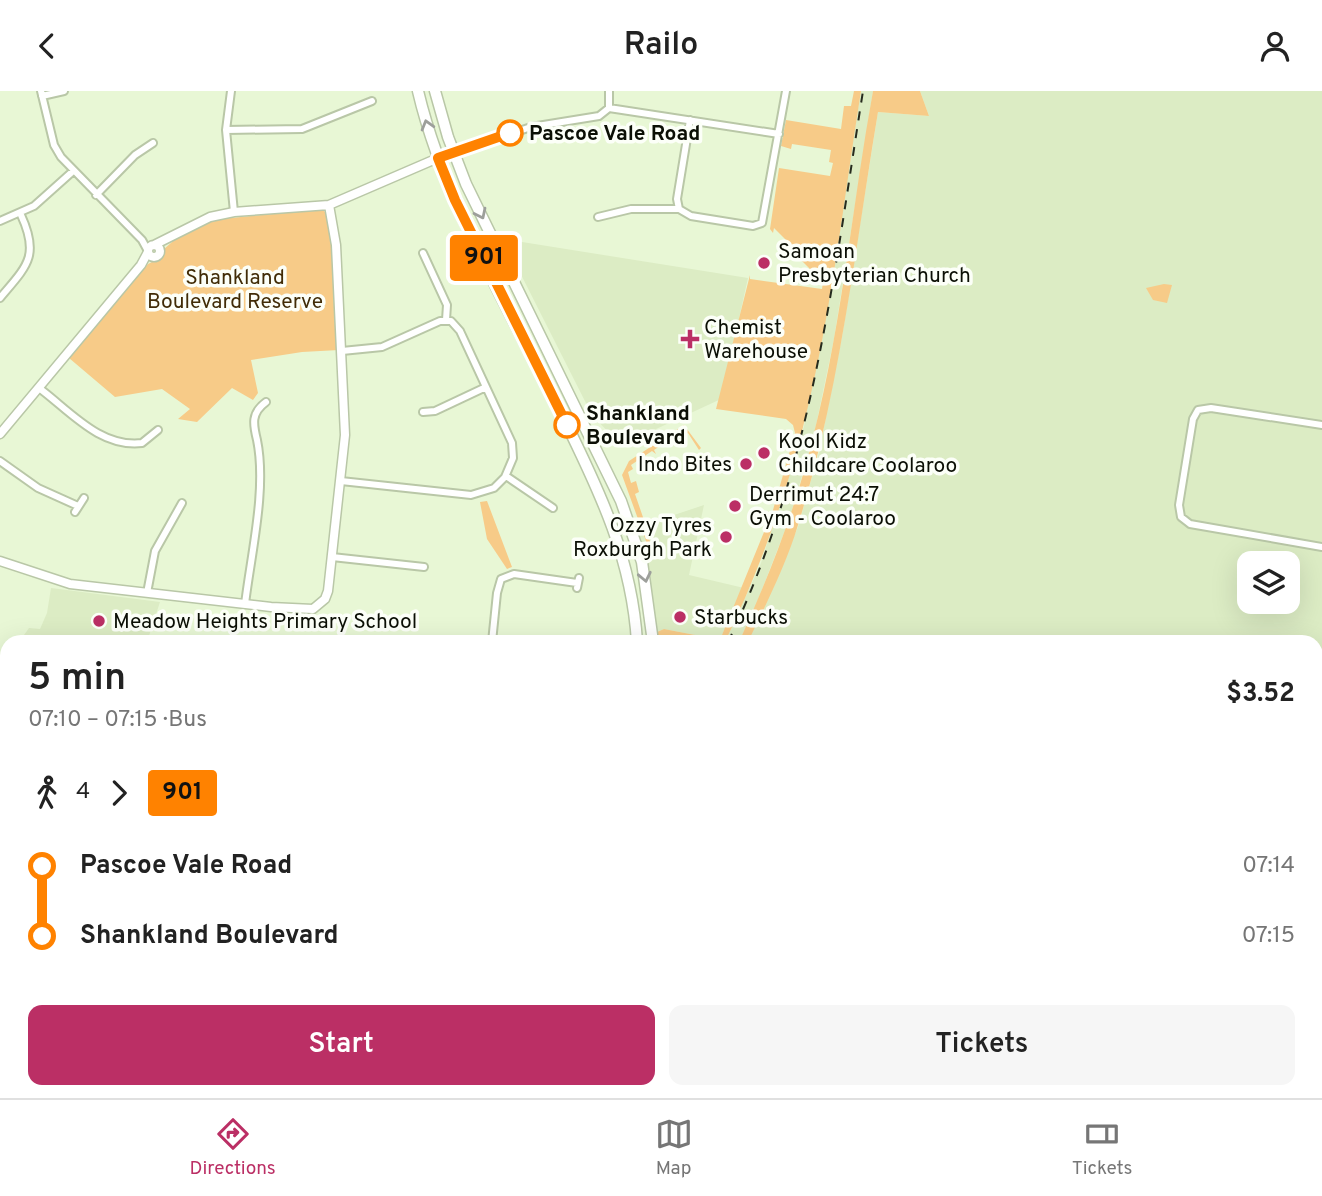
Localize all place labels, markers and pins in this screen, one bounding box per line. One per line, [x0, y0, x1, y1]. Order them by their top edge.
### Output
marker: Pascoe Vale Road [497, 120, 523, 146]
place label: Pascoe Vale Road [529, 121, 700, 148]
place label: Samoan Presbyterian Church [778, 239, 971, 290]
marker: Samoan Presbyterian Church [756, 255, 772, 271]
place label: Chemist Warehouse [704, 315, 808, 366]
marker: Chemist Warehouse [682, 331, 698, 347]
place label: Shankland Boulevard [586, 401, 690, 452]
marker: Shankland Boulevard [554, 412, 580, 438]
place label: Kool Kidz Childcare Coolaroo [778, 429, 957, 480]
marker: Kool Kidz Childcare Coolaroo [756, 445, 772, 461]
place label: Indo Bites [638, 452, 732, 479]
marker: Indo Bites [738, 456, 754, 472]
place label: Derrimut 24:7 Gym - Coolaroo [749, 482, 896, 533]
marker: Derrimut 24:7 Gym - Coolaroo [727, 498, 743, 514]
place label: Ozzy Tyres Roxburgh Park [573, 513, 712, 564]
marker: Ozzy Tyres Roxburgh Park [718, 529, 734, 545]
place label: Starbucks [694, 605, 788, 632]
place label: Meadow Heights Primary School [113, 609, 417, 636]
marker: Starbucks [672, 609, 688, 625]
marker: Meadow Heights Primary School [91, 613, 107, 629]

